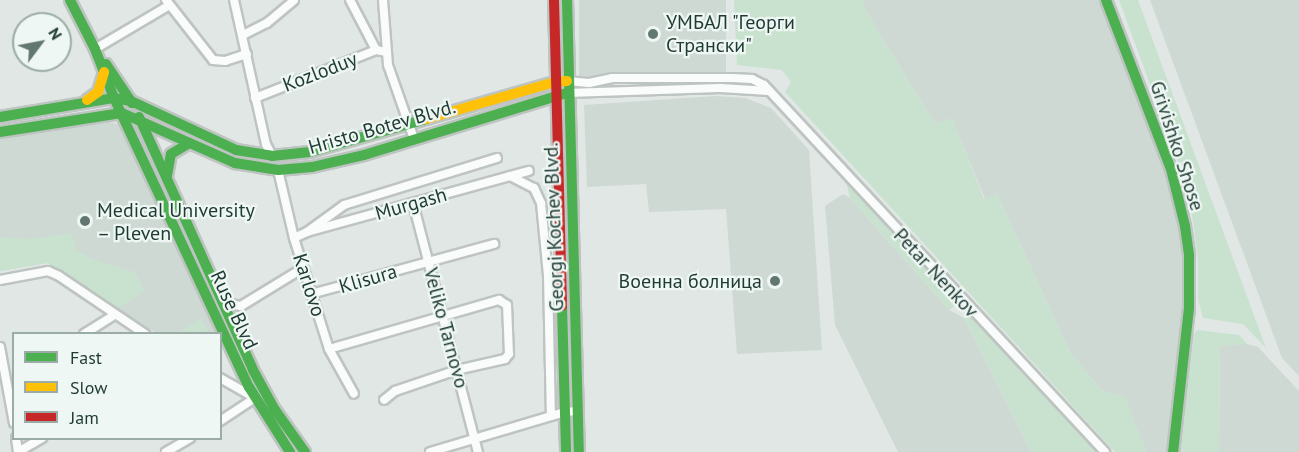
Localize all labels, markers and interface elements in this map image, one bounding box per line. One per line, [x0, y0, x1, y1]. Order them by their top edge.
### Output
place label: УМБАЛ "Георги Странски" [666, 11, 796, 58]
north arrow [12, 12, 72, 72]
text: N [44, 24, 67, 43]
marker: УМБАЛ "Георги Странски" [644, 25, 662, 43]
street label: Kozloduy [279, 47, 361, 97]
street label: Grivishko Shose [1145, 78, 1209, 214]
street label: Hristo Botev Blvd. [305, 94, 459, 160]
street label: Georgi Kochev Blvd. [539, 142, 569, 312]
street label: Murgash [372, 182, 450, 226]
place label: Medical University – Pleven [97, 198, 255, 245]
marker: Medical University – Pleven [78, 214, 92, 228]
street label: Petar Nenkov [889, 223, 983, 323]
street label: Karlovo [288, 250, 330, 320]
street label: Klisura [336, 259, 400, 299]
street label: Veliko Tarnovo [418, 265, 474, 391]
street label: Ruse Blvd [205, 267, 263, 353]
place label: Военна болница [619, 269, 762, 293]
marker: Военна болница [766, 272, 784, 290]
legend [12, 332, 222, 440]
text: Fast [70, 346, 102, 369]
text: Slow [70, 376, 108, 399]
text: Jam [70, 406, 99, 429]

